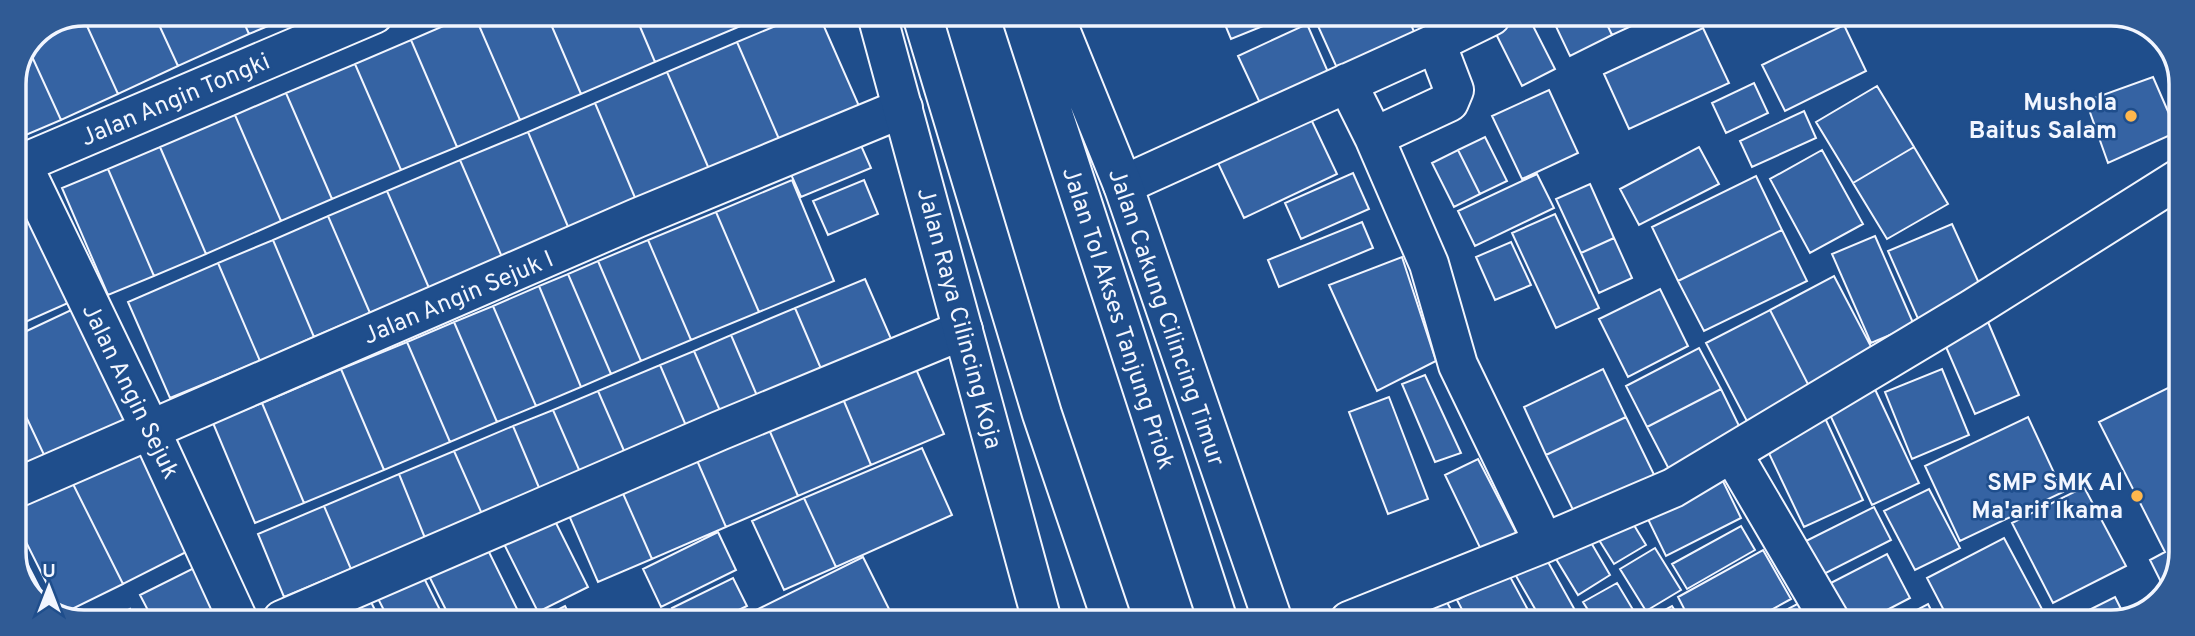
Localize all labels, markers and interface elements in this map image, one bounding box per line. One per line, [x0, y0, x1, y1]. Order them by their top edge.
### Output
street label: Jalan Angin Tongki [77, 47, 275, 154]
place label: Mushola Baitus Salam [1969, 89, 2117, 147]
marker: Mushola Baitus Salam [2123, 108, 2139, 124]
street label: Jalan Tol Akses Tanjung Priok [1054, 163, 1180, 474]
street label: Jalan Cakung Cilincing Timur [1100, 165, 1230, 470]
street label: Jalan Raya Cilincing Koja [909, 185, 1007, 452]
street label: Jalan Angin Sejuk I [359, 245, 558, 352]
street label: Jalan Angin Sejuk [74, 299, 185, 484]
place label: SMP SMK Al Ma'arif Ikama [1971, 469, 2123, 527]
marker: SMP SMK Al Ma'arif Ikama [2129, 488, 2145, 504]
north arrow [14, 552, 84, 622]
text: U [42, 560, 56, 584]

